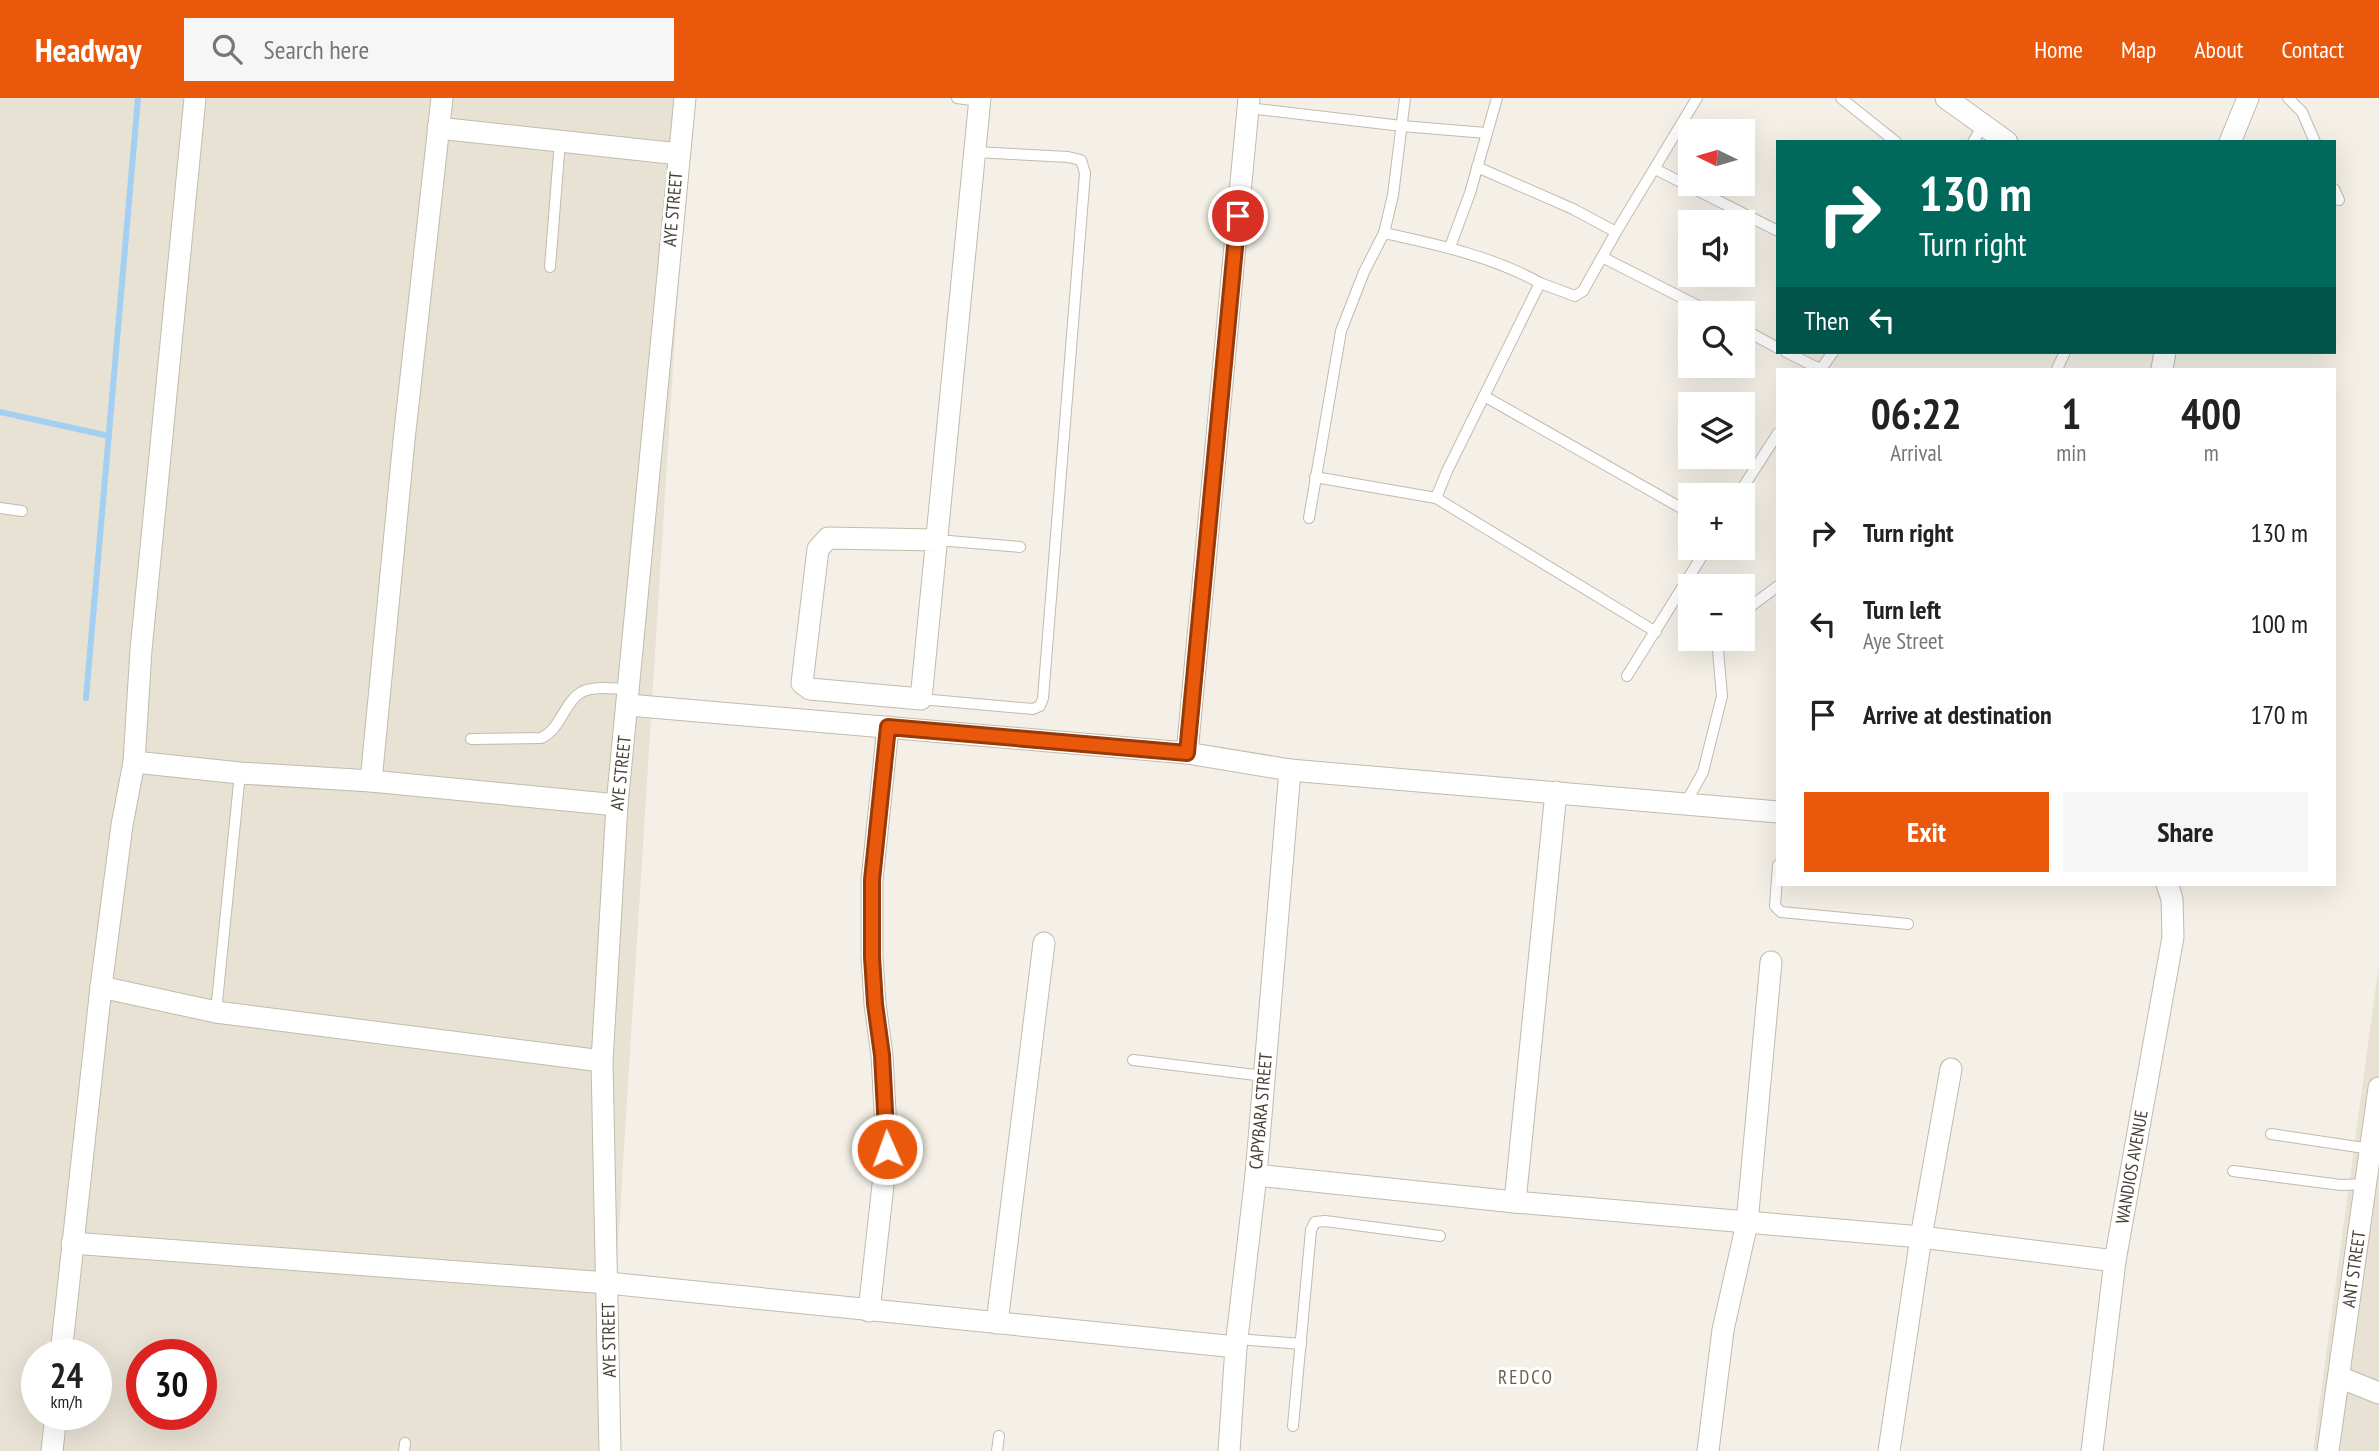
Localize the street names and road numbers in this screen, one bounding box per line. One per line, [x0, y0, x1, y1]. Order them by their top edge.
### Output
street label: AYE STREET [658, 171, 687, 247]
street label: AYE STREET [605, 734, 636, 811]
street label: CAPYBARA STREET [1244, 1052, 1277, 1170]
street label: WANDIOS AVENUE [2110, 1108, 2153, 1226]
street label: ANT STREET [2337, 1229, 2370, 1309]
street label: AYE STREET [596, 1302, 621, 1378]

